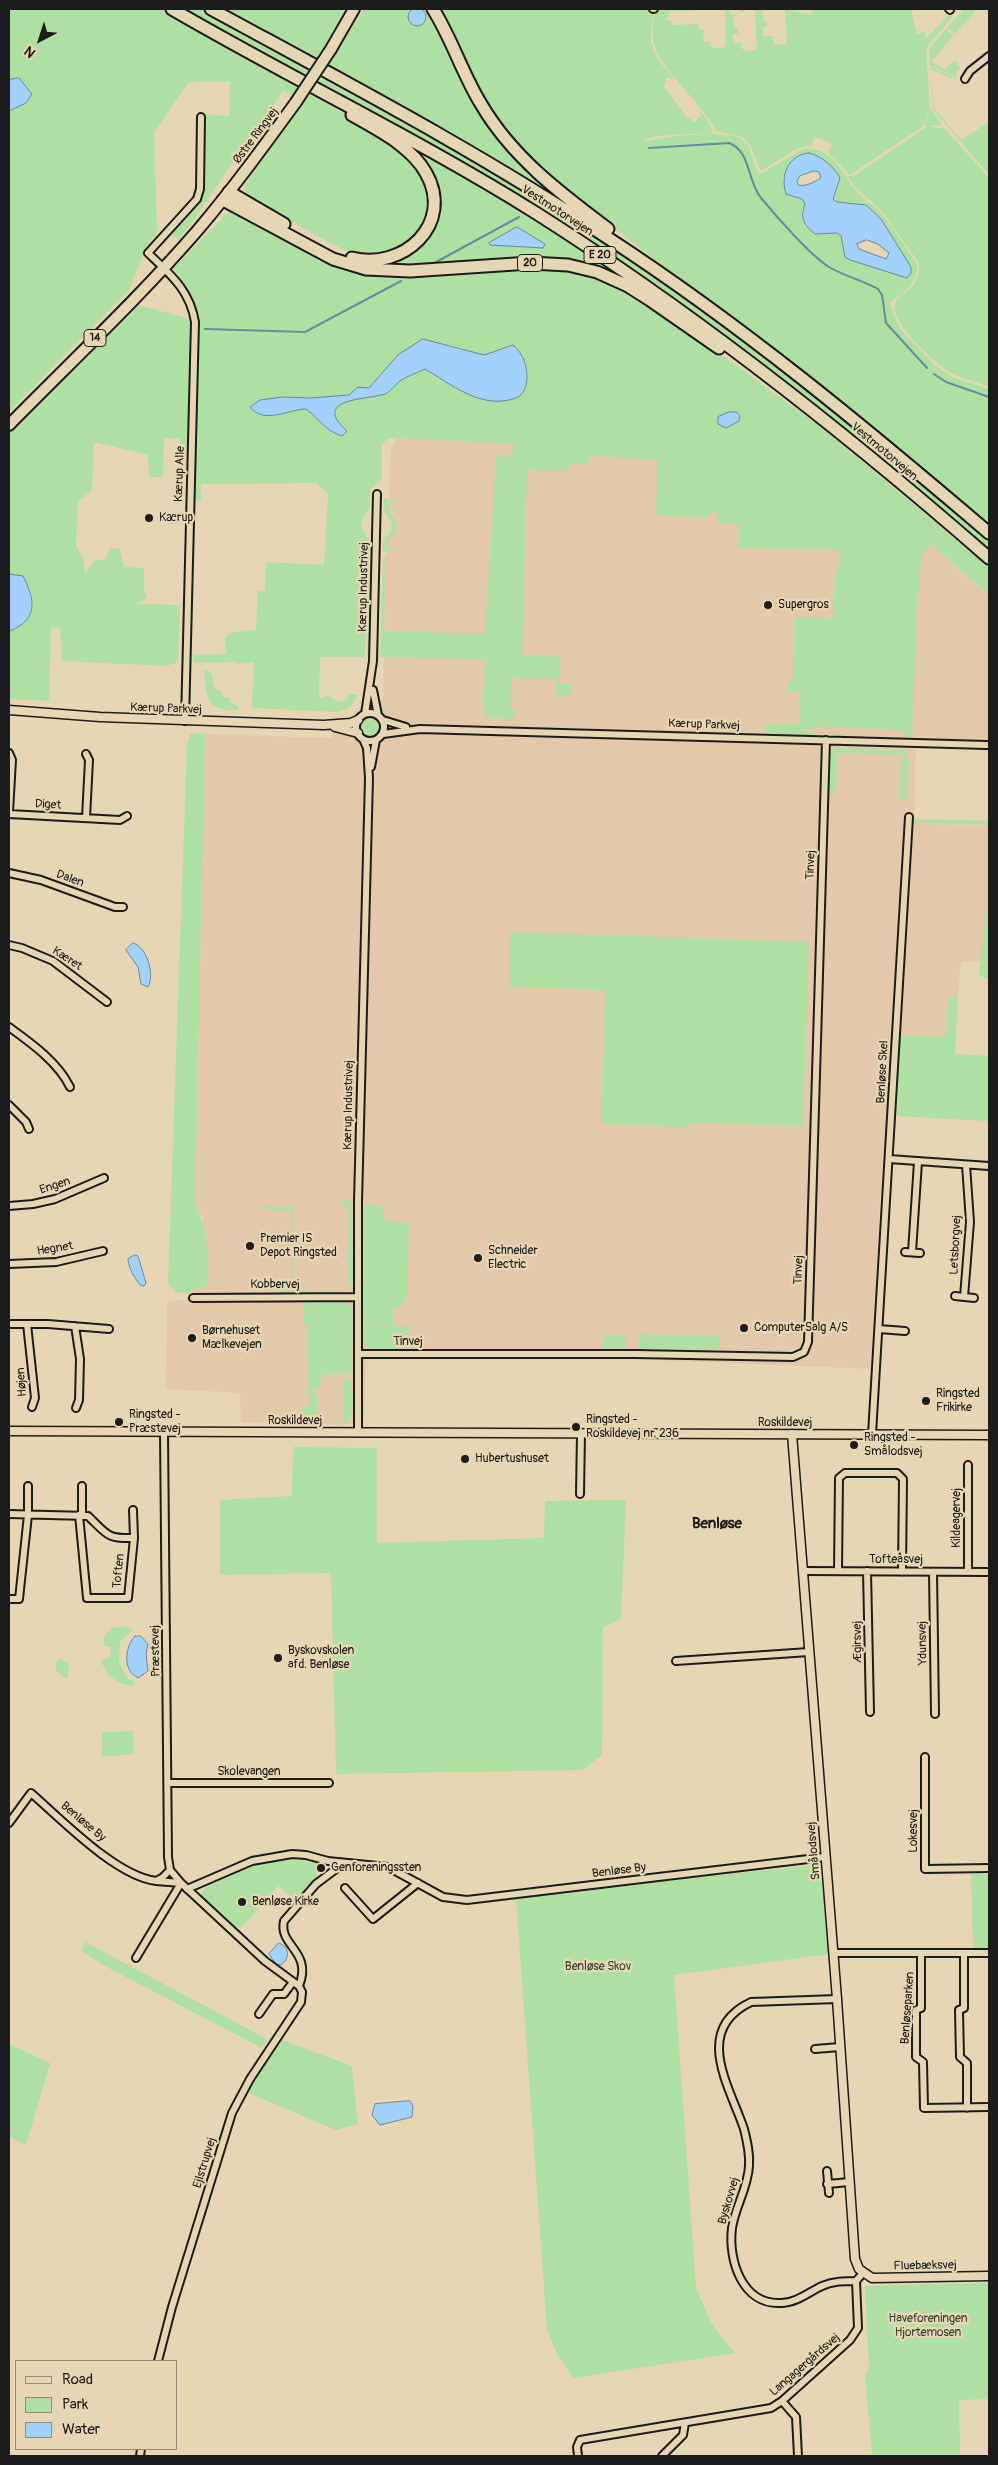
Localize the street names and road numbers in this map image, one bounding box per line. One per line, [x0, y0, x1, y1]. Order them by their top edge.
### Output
street label: Østre Ringvej [230, 105, 282, 167]
street label: Vestmotorvejen [518, 182, 596, 240]
road number: E 20 [584, 246, 616, 264]
road number: 20 [518, 254, 542, 272]
road number: 14 [84, 329, 106, 346]
street label: Vestmotorvejen [848, 420, 920, 484]
street label: Kærup Alle [172, 446, 188, 502]
street label: Kærup Industrivej [356, 542, 372, 632]
street label: Kærup Parkvej [130, 701, 202, 717]
street label: Kærup Parkvej [668, 717, 740, 733]
street label: Diget [34, 797, 62, 813]
street label: Tinvej [803, 850, 819, 880]
street label: Dalen [54, 867, 86, 891]
street label: Kæret [49, 944, 85, 974]
street label: Benløse Skel [874, 1040, 892, 1104]
street label: Kærup Industrivej [341, 1060, 357, 1150]
street label: Engen [38, 1174, 72, 1198]
street label: Letsborgvej [947, 1215, 965, 1275]
street label: Hegnet [36, 1239, 74, 1259]
street label: Tinvej [791, 1255, 807, 1285]
street label: Kobbervej [250, 1278, 300, 1292]
street label: Tinvej [393, 1335, 423, 1349]
street label: Højen [14, 1367, 30, 1397]
street label: Roskildevej [268, 1414, 322, 1428]
street label: Roskildevej [758, 1416, 812, 1430]
street label: Kildeagervej [950, 1488, 964, 1548]
street label: Toften [110, 1553, 128, 1589]
street label: Tofteåsvej [869, 1553, 923, 1567]
street label: Ægirsvej [850, 1621, 866, 1663]
street label: Ydunsvej [915, 1621, 931, 1665]
street label: Præstevej [148, 1625, 164, 1677]
street label: Skolevangen [217, 1765, 281, 1779]
street label: Benløse By [58, 1799, 108, 1845]
street label: Lokesvej [907, 1809, 921, 1853]
street label: Smålodsvej [804, 1821, 824, 1881]
street label: Benløse By [591, 1861, 647, 1881]
street label: Benløseparken [898, 1971, 918, 2045]
street label: Ejlstrupvej [190, 2136, 220, 2190]
street label: Byskovvej [715, 2176, 743, 2226]
street label: Fluebæksvej [893, 2258, 957, 2274]
street label: Langagergårdsvej [767, 2331, 843, 2399]

